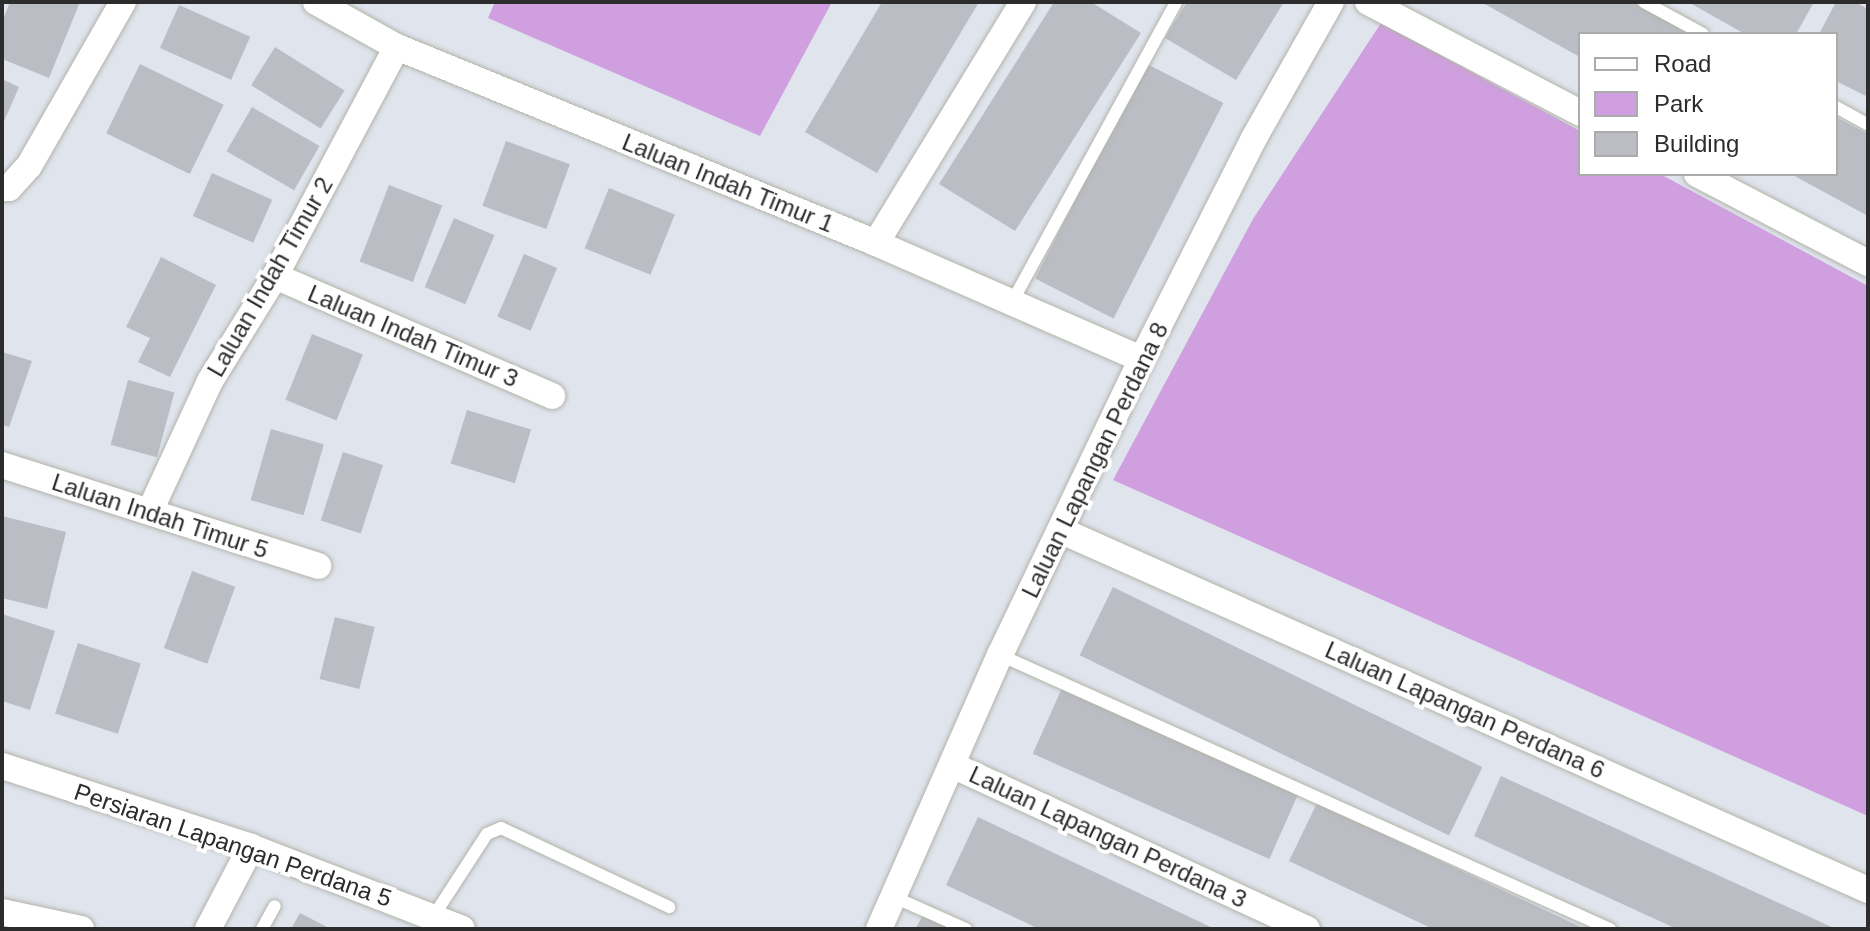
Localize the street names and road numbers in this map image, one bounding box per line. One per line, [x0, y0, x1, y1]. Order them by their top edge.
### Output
street label: Laluan Indah Timur 1 [618, 127, 838, 239]
street label: Laluan Indah Timur 2 [201, 172, 339, 382]
street label: Laluan Indah Timur 3 [303, 279, 523, 393]
street label: Laluan Lapangan Perdana 8 [1016, 318, 1174, 602]
street label: Laluan Indah Timur 5 [48, 467, 272, 565]
street label: Laluan Lapangan Perdana 6 [1321, 635, 1609, 785]
street label: Laluan Lapangan Perdana 3 [965, 760, 1251, 914]
street label: Persiaran Lapangan Perdana 5 [71, 777, 395, 913]

